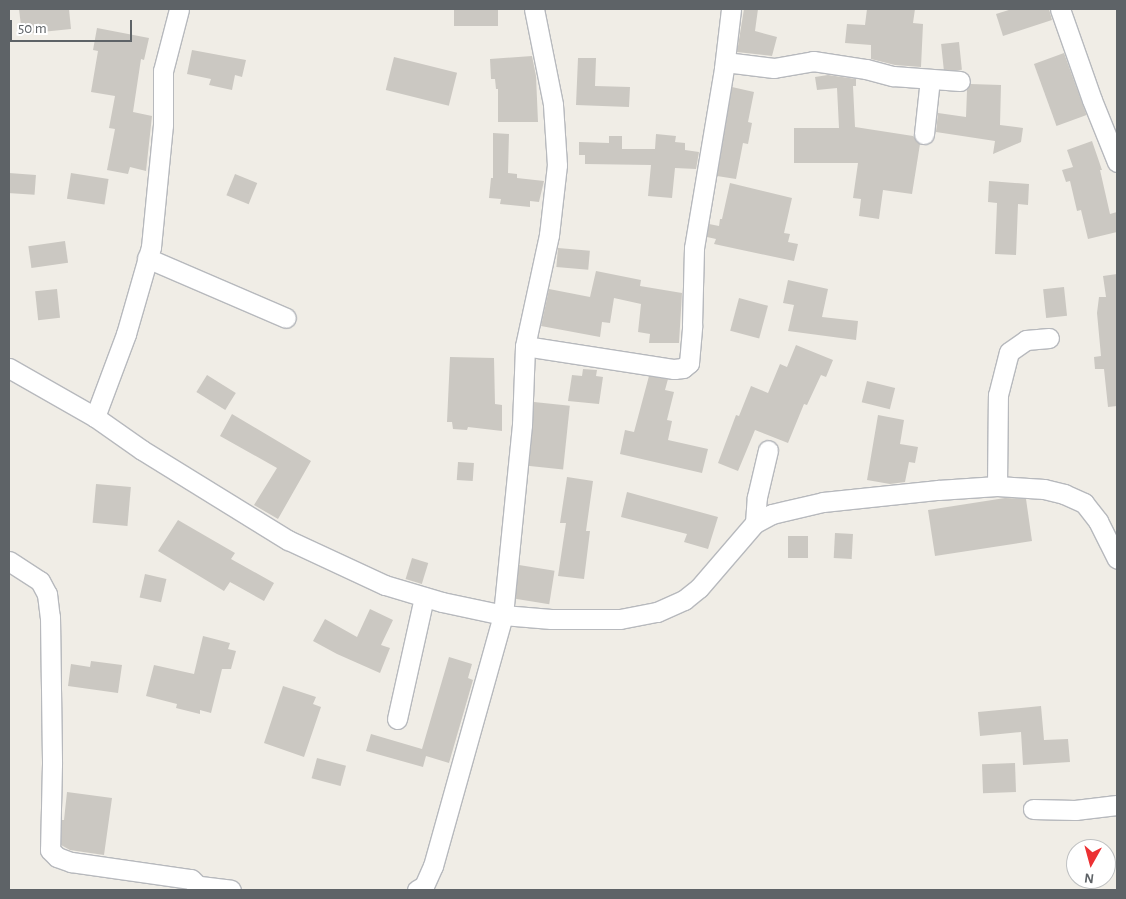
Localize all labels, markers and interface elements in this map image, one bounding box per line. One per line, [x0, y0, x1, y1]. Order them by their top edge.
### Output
scale bar [12, 10, 135, 42]
text: 50 m [18, 21, 47, 36]
north arrow [1066, 839, 1116, 889]
text: N [1084, 870, 1095, 885]

